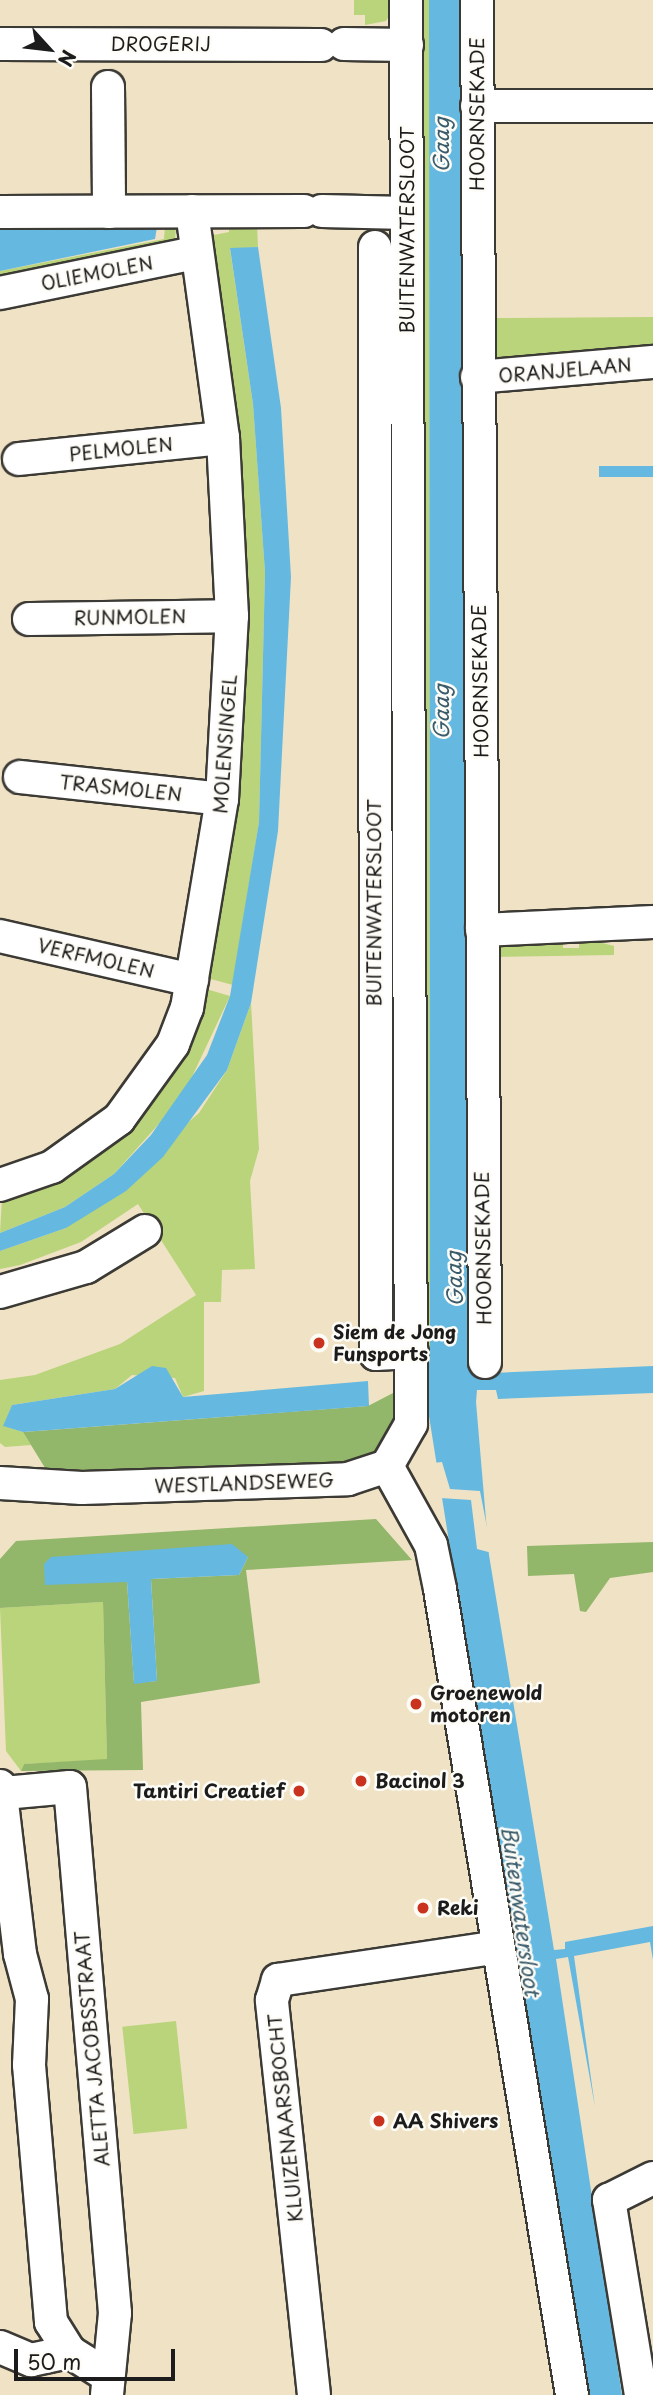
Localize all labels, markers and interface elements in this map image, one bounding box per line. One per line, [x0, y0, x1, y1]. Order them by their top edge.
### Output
north arrow [14, 14, 84, 84]
street label: DROGERIJ [111, 33, 211, 55]
street label: HOORNSEKADE [466, 37, 488, 191]
text: N [52, 45, 84, 72]
water label: Gaag [427, 117, 453, 173]
street label: BUITENWATERSLOOT [396, 126, 418, 334]
street label: OLIEMOLEN [39, 251, 155, 295]
street label: ORANJELAAN [497, 353, 633, 387]
street label: PELMOLEN [68, 432, 174, 466]
street label: HOORNSEKADE [467, 604, 493, 758]
street label: RUNMOLEN [73, 605, 187, 629]
street label: MOLENSINGEL [209, 674, 241, 814]
water label: Gaag [427, 684, 453, 740]
street label: TRASMOLEN [59, 770, 183, 806]
street label: BUITENWATERSLOOT [363, 799, 385, 1007]
street label: VERFMOLEN [35, 934, 157, 982]
street label: HOORNSEKADE [470, 1171, 496, 1325]
water label: Gaag [439, 1251, 467, 1307]
place label: Siem de Jong Funsports [333, 1321, 458, 1365]
marker: Siem de Jong Funsports [311, 1335, 327, 1351]
street label: WESTLANDSEWEG [154, 1468, 334, 1498]
place label: Groenewold motoren [430, 1682, 542, 1726]
marker: Groenewold motoren [408, 1696, 424, 1712]
place label: Bacinol 3 [375, 1770, 464, 1792]
marker: Bacinol 3 [353, 1773, 369, 1789]
place label: Tantiri Creatief [132, 1780, 285, 1802]
marker: Tantiri Creatief [291, 1783, 307, 1799]
water label: Buitenwatersloot [498, 1825, 546, 1997]
place label: Reki [437, 1897, 479, 1919]
marker: Reki [415, 1900, 431, 1916]
street label: ALETTA JACOBSSTRAAT [70, 1930, 114, 2168]
street label: KLUIZENAARSBOCHT [263, 2013, 307, 2223]
place label: AA Shivers [393, 2110, 498, 2132]
marker: AA Shivers [371, 2113, 387, 2129]
scale bar [18, 2336, 178, 2380]
text: 50 m [27, 2345, 81, 2377]

